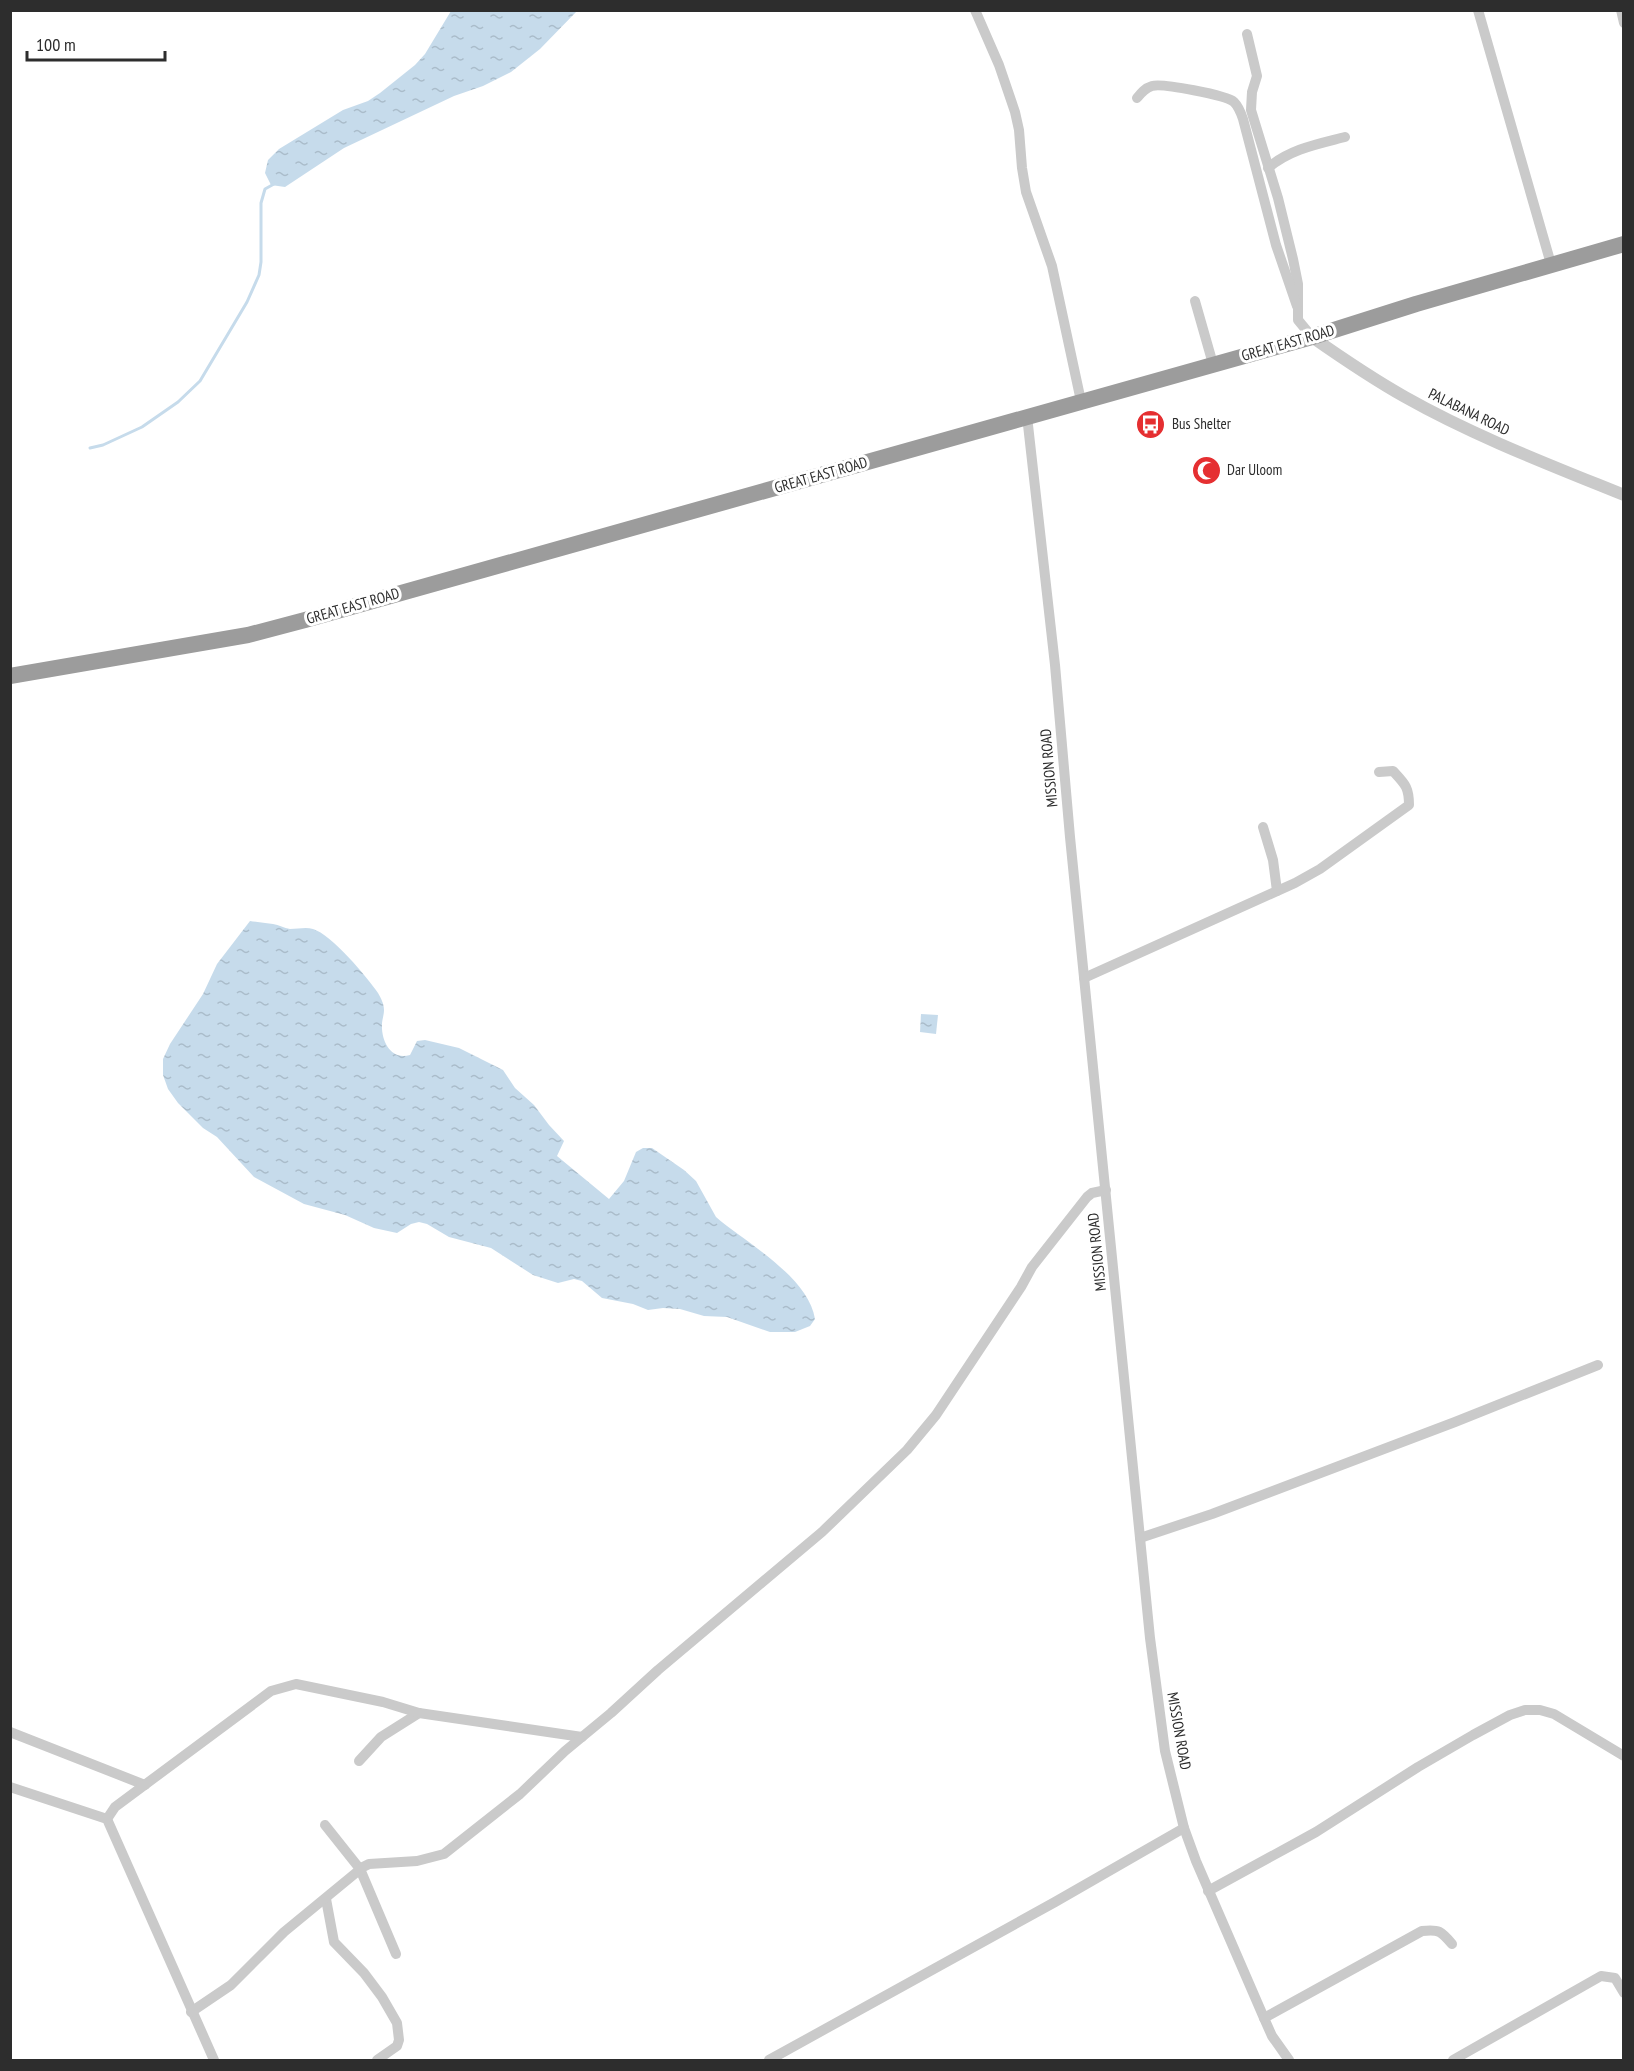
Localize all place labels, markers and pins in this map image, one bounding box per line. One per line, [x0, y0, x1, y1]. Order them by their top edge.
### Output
bus stop icon: Bus Shelter [1135, 408, 1167, 440]
place label: Bus Shelter [1172, 414, 1232, 433]
mosque icon: Dar Uloom [1190, 454, 1222, 486]
place label: Dar Uloom [1227, 460, 1282, 479]

